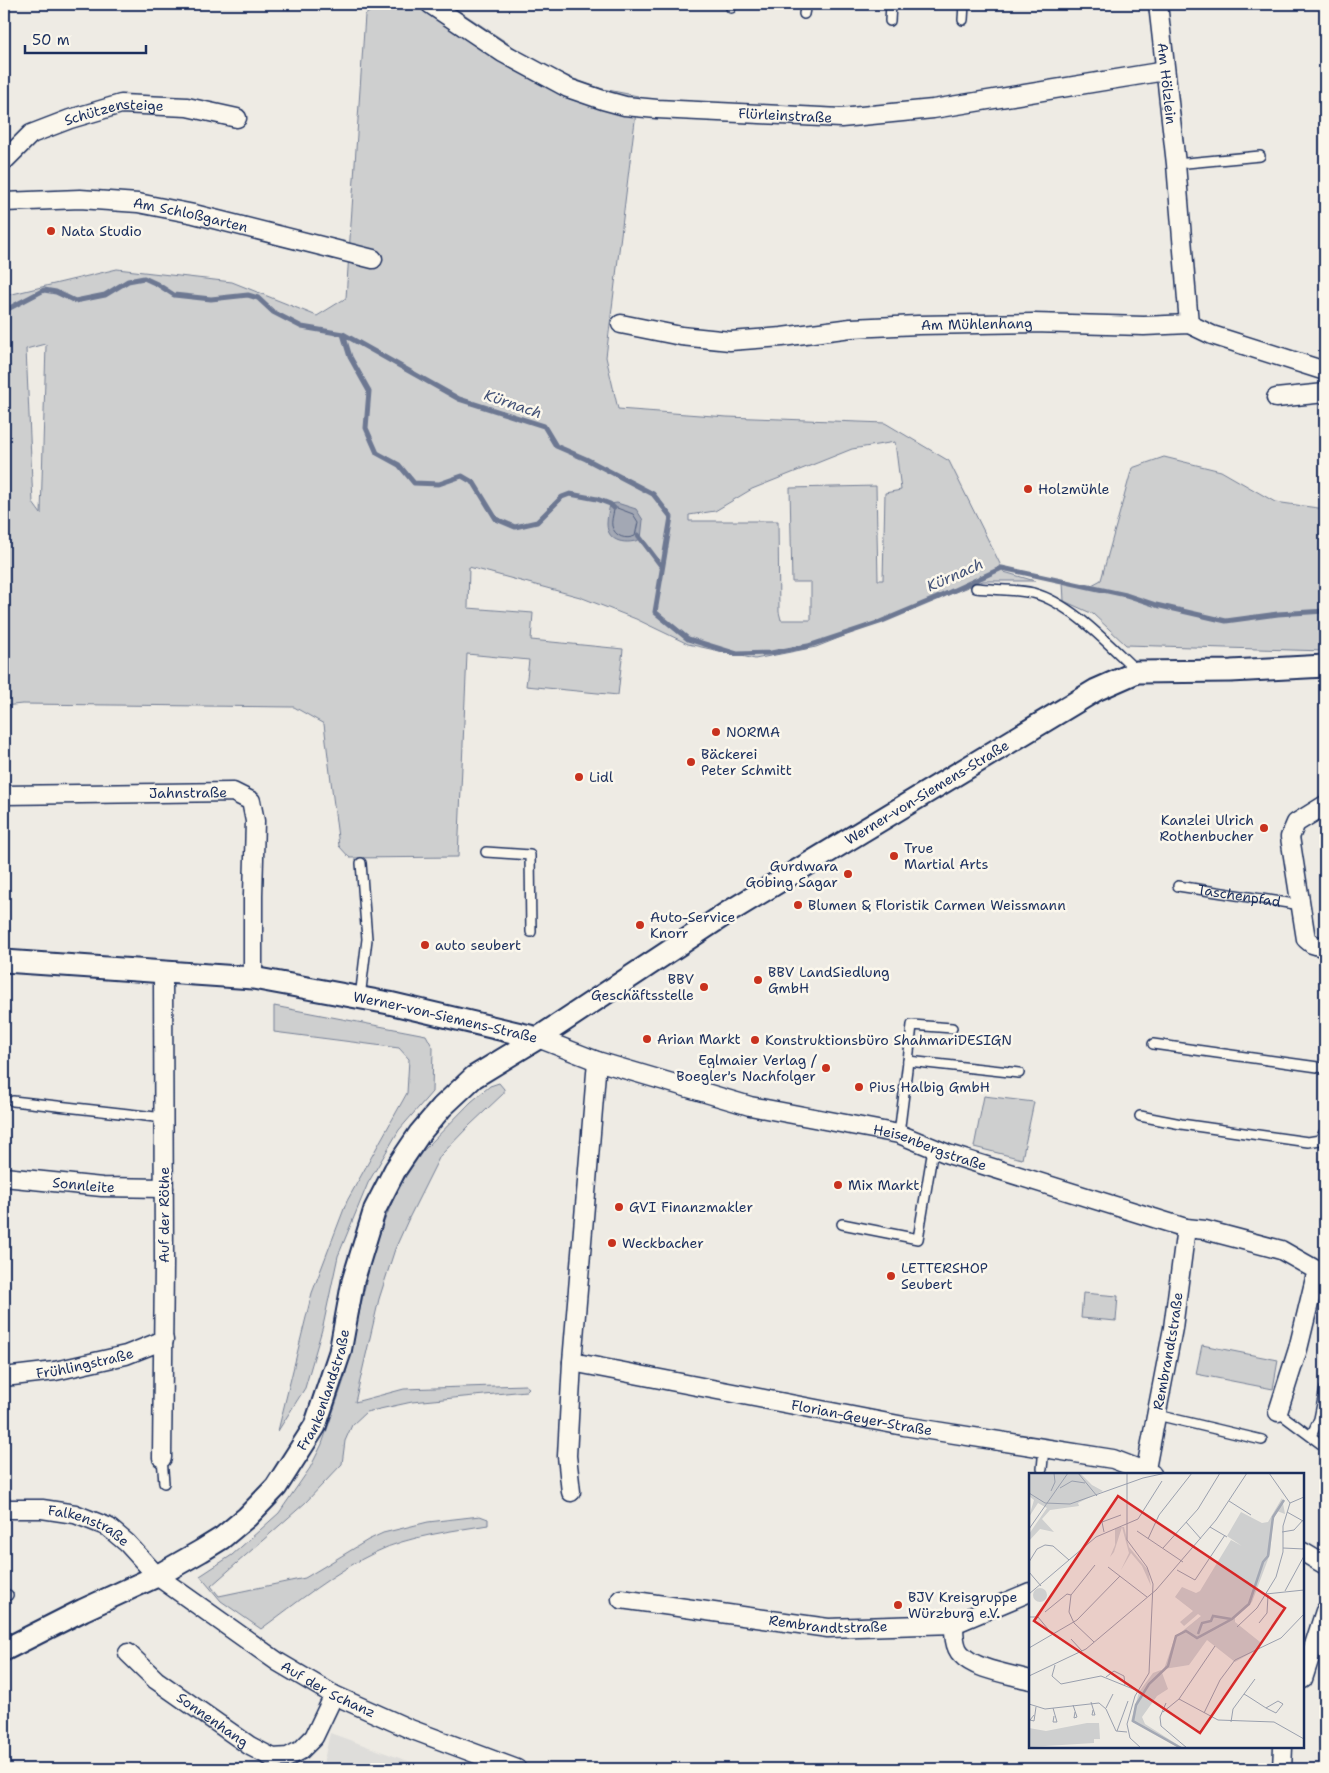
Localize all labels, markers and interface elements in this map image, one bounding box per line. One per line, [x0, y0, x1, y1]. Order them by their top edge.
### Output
scale bar [25, 22, 146, 54]
text: 50 m [32, 30, 70, 50]
street label: Am Hölzlein [1153, 42, 1181, 126]
street label: Schützensteige [61, 95, 164, 129]
street label: Flürleinstraße [738, 104, 833, 127]
street label: Am Schloßgarten [132, 193, 250, 236]
place label: Nata Studio [61, 222, 142, 240]
marker: Nata Studio [45, 225, 57, 237]
street label: Am Mühlenhang [921, 314, 1033, 334]
water label: Kürnach [481, 385, 545, 423]
place label: Holzmühle [1038, 480, 1110, 498]
marker: Holzmühle [1022, 483, 1034, 495]
water label: Kürnach [923, 554, 987, 596]
place label: NORMA [726, 723, 780, 741]
marker: NORMA [710, 726, 722, 738]
street label: Werner-von-Siemens-Straße [841, 736, 1012, 849]
place label: Bäckerei Peter Schmitt [701, 745, 792, 779]
marker: Bäckerei Peter Schmitt [685, 756, 697, 768]
place label: Lidl [589, 768, 614, 786]
marker: Lidl [573, 771, 585, 783]
street label: Jahnstraße [149, 783, 227, 802]
place label: Kanzlei Ulrich Rothenbucher [1160, 811, 1254, 845]
marker: Kanzlei Ulrich Rothenbucher [1258, 822, 1270, 834]
place label: True Martial Arts [904, 839, 989, 873]
marker: True Martial Arts [888, 850, 900, 862]
place label: Gurdwara Gobing Sagar [745, 857, 838, 891]
marker: Gurdwara Gobing Sagar [842, 868, 854, 880]
street label: Taschenpfad [1196, 880, 1282, 911]
place label: Blumen & Floristik Carmen Weissmann [808, 896, 1066, 914]
marker: Blumen & Floristik Carmen Weissmann [792, 899, 804, 911]
place label: Auto-Service Knorr [650, 908, 735, 942]
marker: Auto-Service Knorr [634, 919, 646, 931]
place label: auto seubert [435, 936, 521, 954]
marker: auto seubert [419, 939, 431, 951]
place label: BBV LandSiedlung GmbH [768, 963, 890, 997]
place label: BBV Geschäftsstelle [591, 970, 695, 1004]
marker: BBV LandSiedlung GmbH [752, 974, 764, 986]
marker: BBV Geschäftsstelle [698, 981, 710, 993]
street label: Werner-von-Siemens-Straße [352, 988, 539, 1047]
place label: Arian Markt [657, 1030, 741, 1048]
place label: Konstruktionsbüro ShahmariDESIGN [765, 1031, 1012, 1049]
marker: Arian Markt [641, 1033, 653, 1045]
marker: Konstruktionsbüro ShahmariDESIGN [749, 1034, 761, 1046]
place label: Eglmaier Verlag / Boegler's Nachfolger [676, 1051, 817, 1085]
marker: Eglmaier Verlag / Boegler's Nachfolger [820, 1062, 832, 1074]
place label: Pius Halbig GmbH [869, 1078, 990, 1096]
marker: Pius Halbig GmbH [853, 1081, 865, 1093]
street label: Heisenbergstraße [872, 1120, 989, 1175]
street label: Auf der Röthe [155, 1167, 173, 1263]
street label: Sonnleite [52, 1173, 115, 1196]
place label: Mix Markt [848, 1176, 919, 1194]
marker: Mix Markt [832, 1179, 844, 1191]
place label: GVI Finanzmakler [629, 1198, 753, 1216]
marker: GVI Finanzmakler [613, 1201, 625, 1213]
place label: Weckbacher [622, 1234, 704, 1252]
marker: Weckbacher [606, 1237, 618, 1249]
place label: LETTERSHOP Seubert [901, 1259, 988, 1293]
marker: LETTERSHOP Seubert [885, 1270, 897, 1282]
street label: Rembrandtstraße [1148, 1291, 1187, 1412]
street label: Frankenlandstraße [293, 1328, 353, 1454]
street label: Frühlingstraße [35, 1344, 136, 1382]
street label: Florian-Geyer-Straße [790, 1395, 933, 1439]
inset map [1029, 1473, 1304, 1748]
street label: Falkenstraße [47, 1501, 133, 1550]
place label: BJV Kreisgruppe Würzburg e.V. [908, 1588, 1018, 1622]
marker: BJV Kreisgruppe Würzburg e.V. [892, 1599, 904, 1611]
street label: Rembrandtstraße [768, 1611, 888, 1637]
street label: Auf der Schanz [278, 1657, 378, 1721]
street label: Sonnenhang [173, 1688, 252, 1751]

